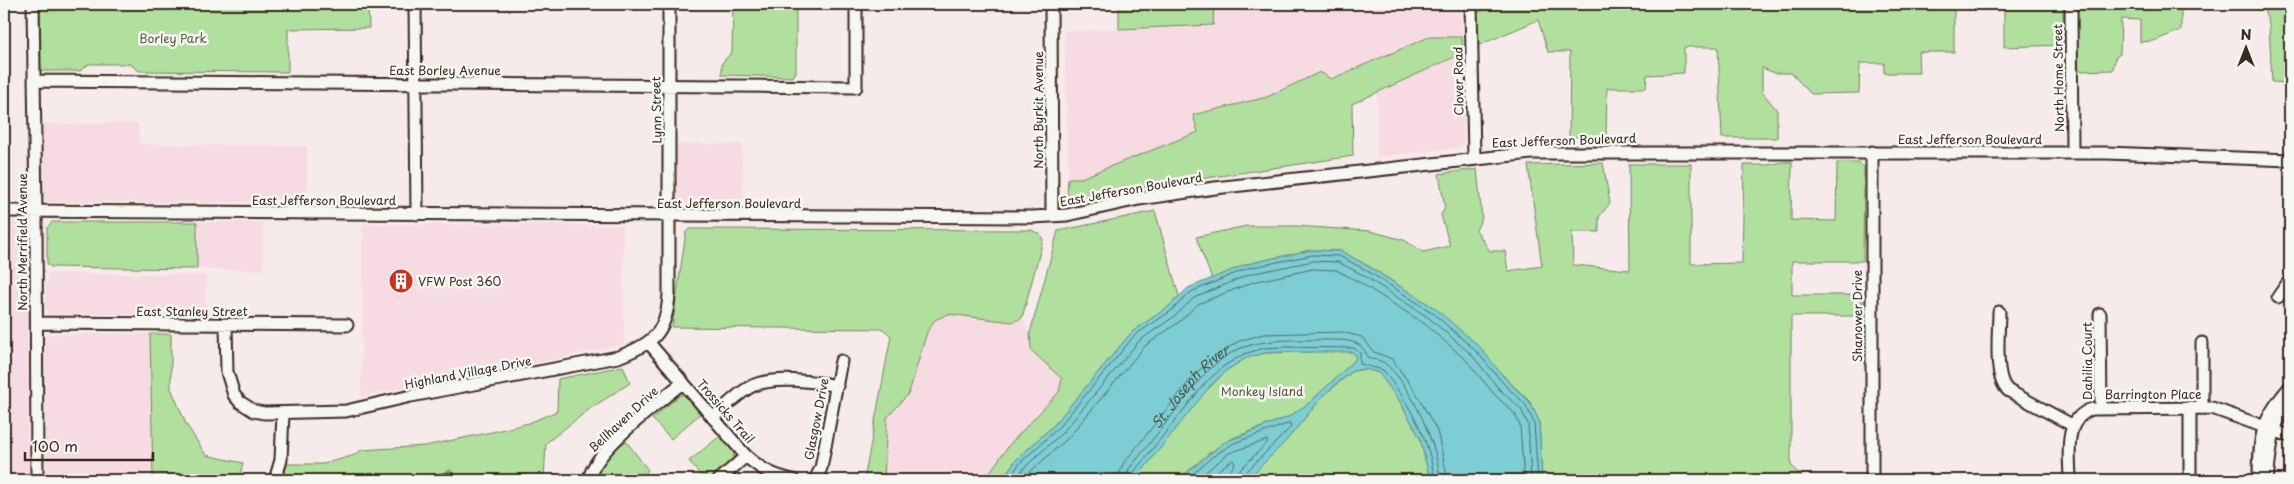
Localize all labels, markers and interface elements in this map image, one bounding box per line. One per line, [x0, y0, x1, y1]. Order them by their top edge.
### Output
north arrow [2222, 22, 2272, 72]
street label: North Home Street [2048, 24, 2068, 132]
text: N [2240, 24, 2252, 45]
park label: Borley Park [139, 29, 207, 47]
street label: Clover Road [1448, 46, 1468, 116]
street label: North Byrkit Avenue [1029, 51, 1047, 169]
street label: East Borley Avenue [389, 61, 501, 79]
street label: Lynn Street [646, 76, 666, 144]
street label: East Jefferson Boulevard [1492, 128, 1637, 152]
street label: East Jefferson Boulevard [1898, 130, 2043, 148]
street label: East Jefferson Boulevard [1058, 168, 1204, 210]
street label: North Merrifield Avenue [13, 173, 31, 311]
street label: East Jefferson Boulevard [252, 191, 397, 209]
street label: East Jefferson Boulevard [657, 194, 802, 212]
building icon: VFW Post 360 [388, 268, 414, 294]
street label: Shanower Drive [1848, 270, 1866, 362]
place label: VFW Post 360 [418, 272, 502, 290]
street label: East Stanley Street [136, 302, 248, 320]
street label: Dahilia Court [2078, 322, 2096, 400]
water label: St. Joseph River [1146, 339, 1234, 432]
street label: Highland Village Drive [403, 351, 533, 393]
street label: Trossicks Trail [693, 375, 759, 447]
street label: Glasgow Drive [799, 376, 833, 462]
street label: Bellhaven Drive [584, 382, 662, 456]
park label: Monkey Island [1221, 382, 1304, 400]
street label: Barrington Place [2105, 385, 2201, 403]
scale bar [25, 429, 152, 461]
text: 100 m [32, 434, 78, 457]

